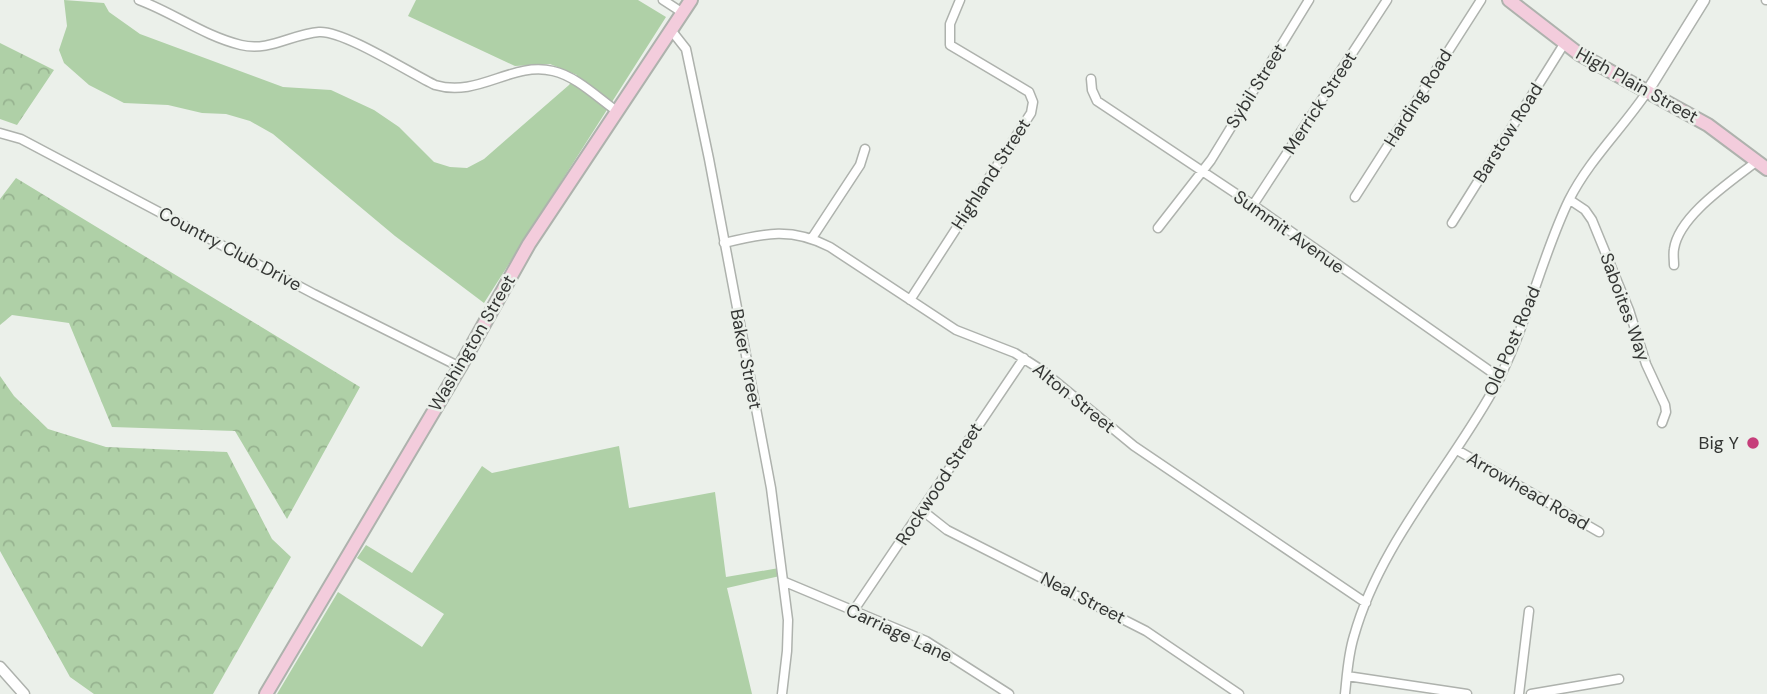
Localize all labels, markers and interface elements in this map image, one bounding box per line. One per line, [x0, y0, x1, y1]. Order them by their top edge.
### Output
street label: Sybil Street [1220, 39, 1292, 133]
street label: High Plain Street [1572, 41, 1702, 129]
street label: Harding Road [1378, 45, 1458, 151]
street label: Merrick Street [1278, 47, 1362, 159]
street label: Barstow Road [1468, 79, 1548, 187]
street label: Highland Street [946, 114, 1036, 234]
street label: Summit Avenue [1229, 185, 1349, 279]
street label: Country Club Drive [154, 201, 306, 297]
street label: Saboites Way [1594, 250, 1656, 364]
street label: Washington Street [423, 270, 521, 416]
street label: Old Post Road [1478, 282, 1546, 400]
street label: Baker Street [725, 307, 767, 411]
street label: Alton Street [1028, 357, 1120, 439]
street label: Rockwood Street [890, 418, 988, 550]
place label: Big Y [1699, 431, 1740, 455]
marker: Big Y [1745, 435, 1761, 451]
street label: Arrowhead Road [1463, 446, 1593, 536]
street label: Neal Street [1036, 566, 1130, 630]
street label: Carriage Lane [842, 598, 956, 668]

